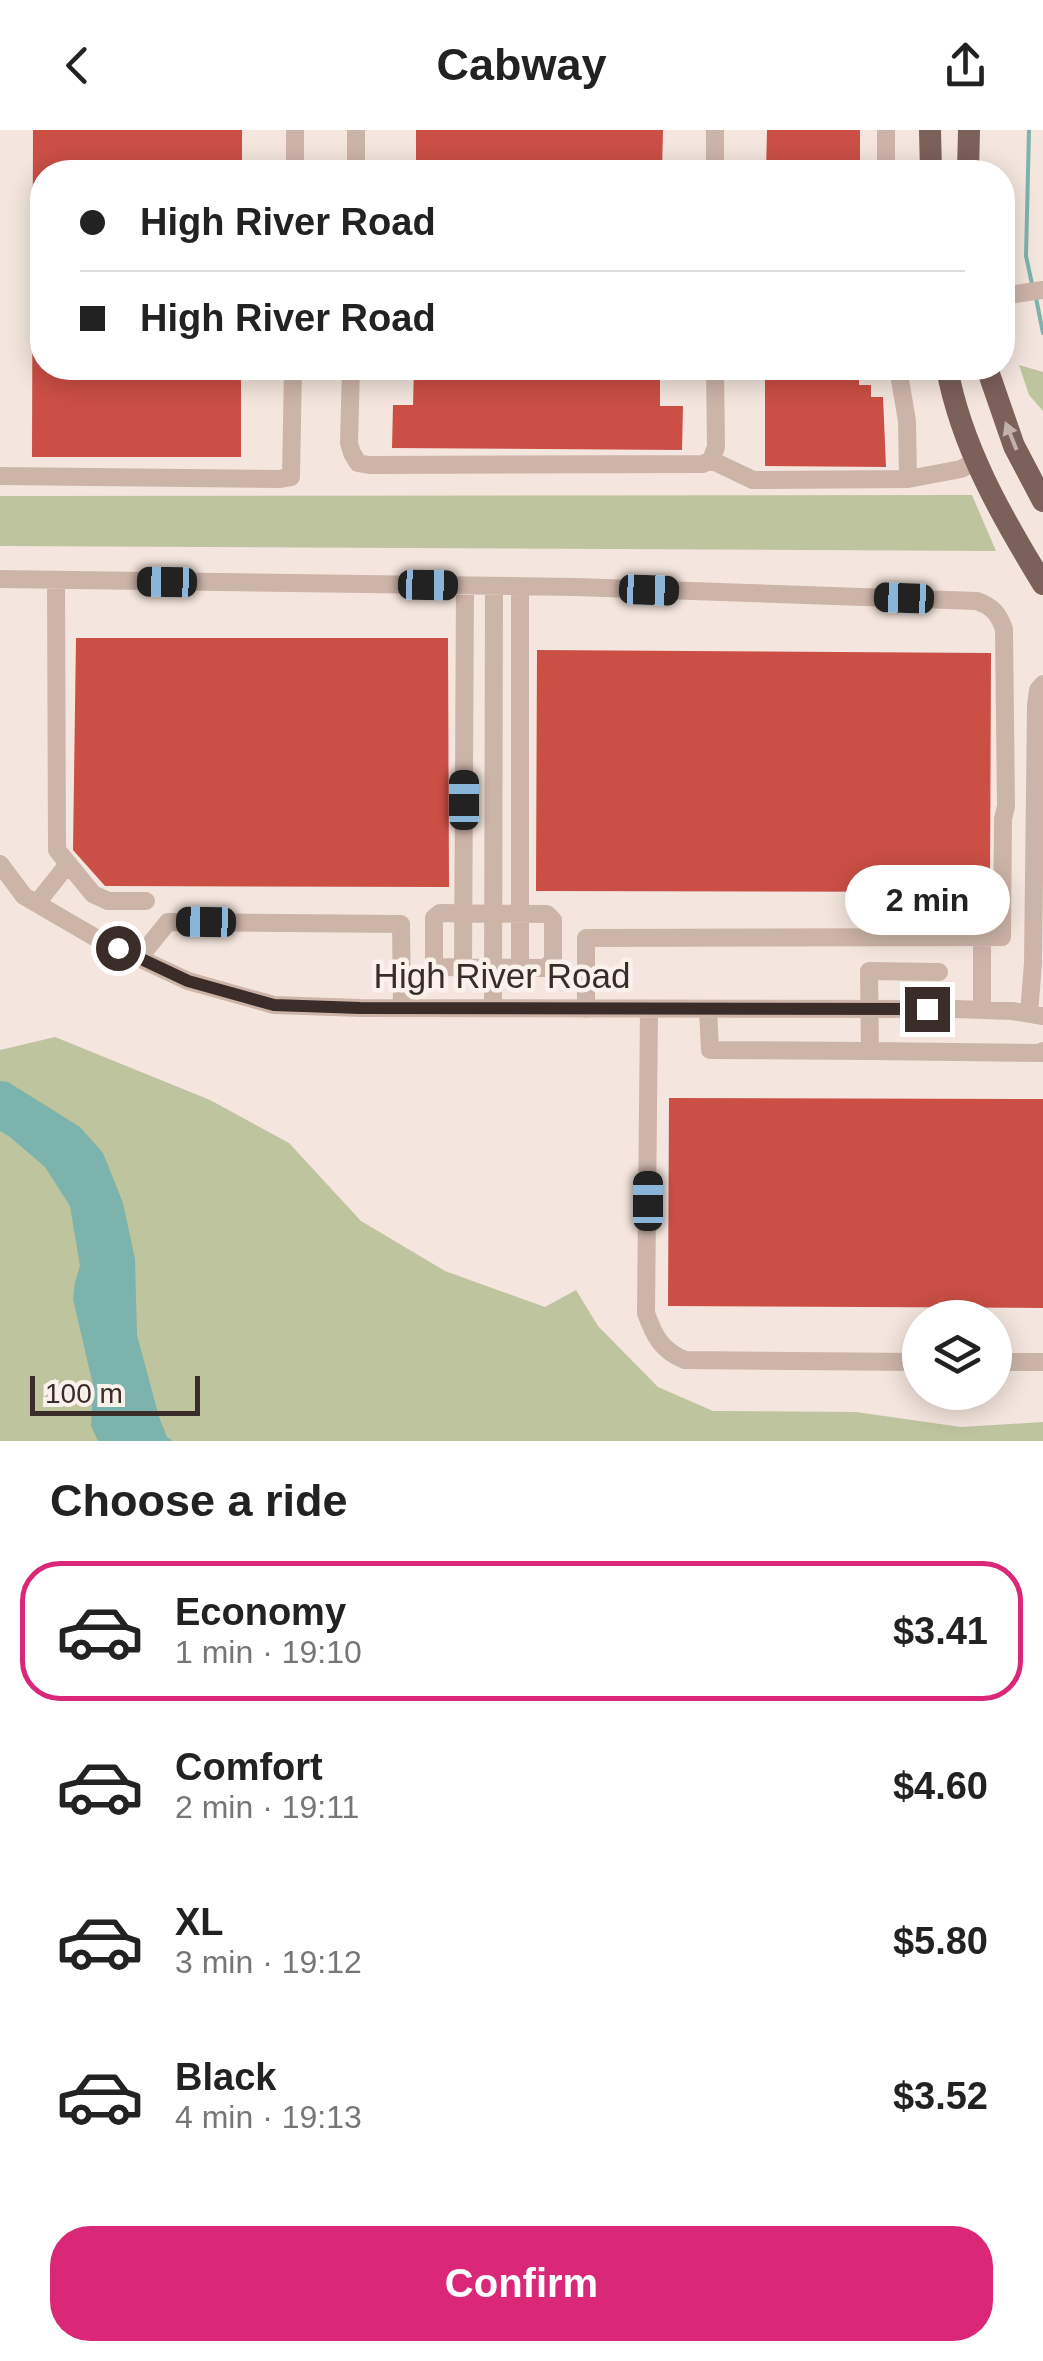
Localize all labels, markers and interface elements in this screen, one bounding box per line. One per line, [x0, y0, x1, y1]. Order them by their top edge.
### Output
icon: back [50, 38, 105, 93]
icon: share [938, 38, 993, 93]
text: Cabway [436, 39, 607, 90]
text: High River Road [140, 201, 436, 243]
text: High River Road [140, 297, 436, 339]
one-way arrow [1002, 421, 1018, 451]
car [137, 566, 197, 598]
car [398, 569, 458, 601]
car [618, 574, 680, 606]
car [873, 582, 935, 614]
car [449, 770, 479, 830]
callout: 2 min [844, 864, 1010, 934]
text: 2 min [886, 882, 969, 918]
car [176, 906, 236, 938]
route start [96, 926, 141, 971]
street label: High River Road [374, 956, 630, 995]
route end [905, 987, 950, 1032]
car [633, 1171, 663, 1231]
map controls [902, 1300, 1012, 1410]
button: layers [902, 1300, 1012, 1410]
scale bar [30, 1371, 200, 1416]
text: 100 m [45, 1378, 123, 1409]
text: Choose a ride [50, 1475, 348, 1526]
icon: car [55, 1586, 145, 1676]
text: Economy [175, 1591, 346, 1633]
text: $3.41 [893, 1610, 988, 1652]
text: 1 min · 19:10 [175, 1634, 362, 1670]
icon: car [55, 1741, 145, 1831]
text: Comfort [175, 1746, 323, 1788]
text: $4.60 [893, 1765, 988, 1807]
text: 2 min · 19:11 [175, 1789, 359, 1825]
icon: car [55, 1896, 145, 1986]
text: XL [175, 1901, 224, 1943]
text: $5.80 [893, 1920, 988, 1962]
text: 3 min · 19:12 [175, 1944, 362, 1980]
icon: car [55, 2051, 145, 2141]
text: Black [175, 2056, 276, 2098]
text: $3.52 [893, 2075, 988, 2117]
text: 4 min · 19:13 [175, 2099, 362, 2135]
button: Confirm [50, 2226, 993, 2341]

